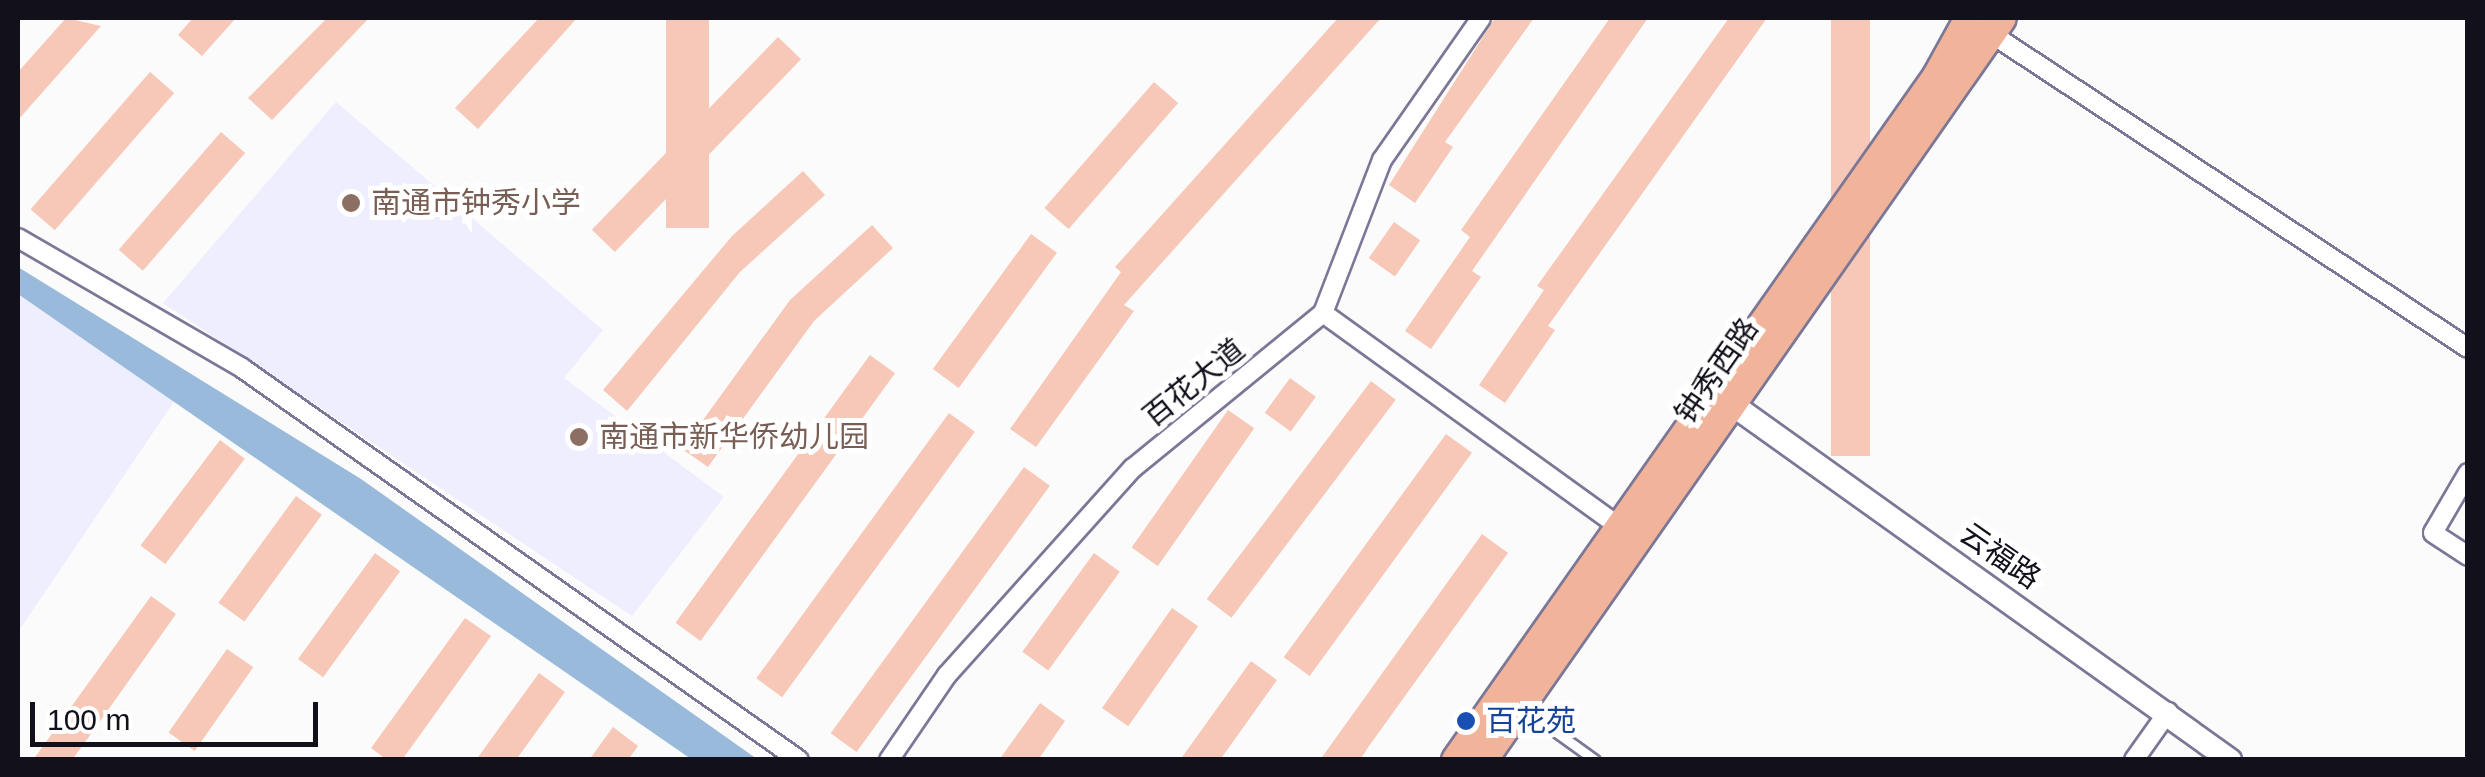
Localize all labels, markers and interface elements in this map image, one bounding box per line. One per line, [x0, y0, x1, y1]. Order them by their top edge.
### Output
place label: 南通市钟秀小学 [371, 185, 581, 221]
marker: 南通市钟秀小学 [340, 192, 362, 214]
street label: 钟秀西路 [1668, 312, 1766, 430]
street label: 百花大道 [1136, 331, 1252, 435]
place label: 南通市新华侨幼儿园 [599, 419, 869, 455]
marker: 南通市新华侨幼儿园 [568, 426, 590, 448]
street label: 云福路 [1953, 515, 2047, 597]
scale bar [35, 682, 322, 744]
text: 100 m [47, 703, 130, 736]
place label: 百花苑 [1486, 703, 1576, 739]
marker: 百花苑 [1455, 710, 1477, 732]

